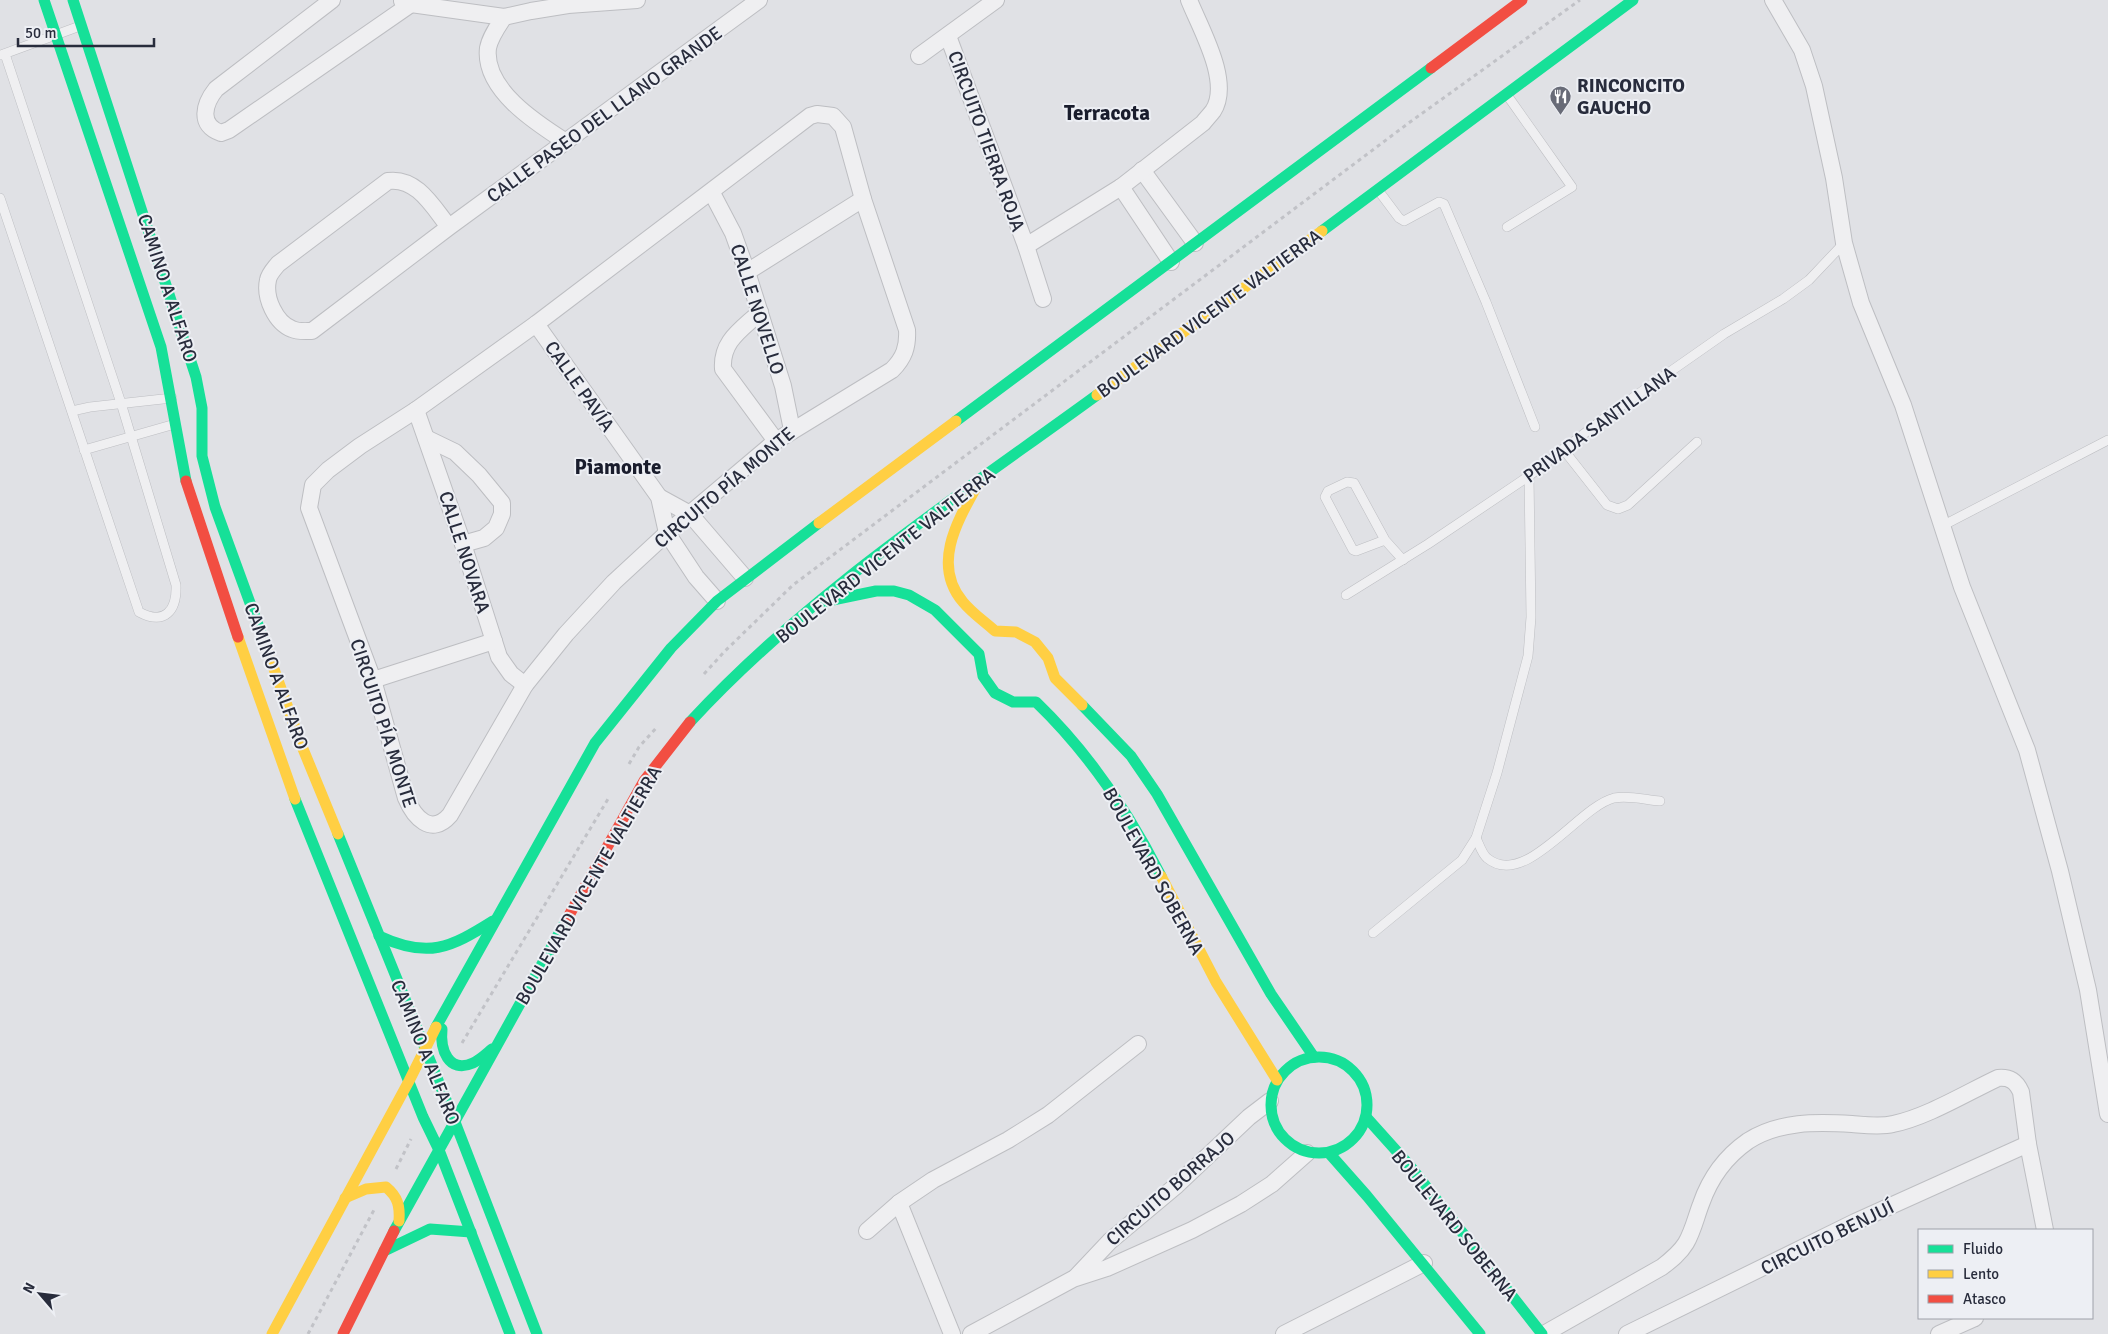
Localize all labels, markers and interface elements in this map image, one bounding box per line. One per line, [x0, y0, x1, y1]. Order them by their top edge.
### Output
scale bar [18, 15, 154, 47]
street label: CALLE PASEO DEL LLANO GRANDE [482, 21, 727, 208]
text: 50 m [25, 24, 56, 42]
street label: CIRCUITO TIERRA ROJA [942, 48, 1030, 235]
place label: RINCONCITO GAUCHO [1577, 74, 1685, 120]
restaurant icon: RINCONCITO GAUCHO [1549, 84, 1573, 115]
district label: Terracota [1064, 100, 1150, 126]
street label: CAMINO A ALFARO [132, 211, 202, 366]
street label: BOULEVARD VICENTE VALTIERRA [1093, 224, 1327, 403]
street label: CALLE NOVELLO [725, 241, 789, 378]
street label: CALLE PAVÍA [539, 336, 620, 437]
street label: PRIVADA SANTILLANA [1519, 361, 1681, 488]
street label: CIRCUITO PÍA MONTE [649, 422, 800, 554]
district label: Piamonte [575, 454, 661, 480]
street label: BOULEVARD VICENTE VALTIERRA [771, 462, 1000, 649]
street label: CALLE NOVARA [433, 488, 495, 617]
street label: CAMINO A ALFARO [238, 600, 314, 753]
street label: CIRCUITO PÍA MONTE [344, 636, 422, 811]
street label: BOULEVARD VICENTE VALTIERRA [510, 761, 667, 1009]
street label: BOULEVARD SOBERNA [1097, 784, 1209, 960]
street label: CAMINO A ALFARO [385, 976, 465, 1129]
street label: CIRCUITO BORRAJO [1101, 1126, 1240, 1251]
street label: BOULEVARD SOBERNA [1386, 1145, 1523, 1306]
street label: CIRCUITO BENJUÍ [1757, 1195, 1898, 1281]
legend [1918, 1229, 2093, 1319]
text: Fluido [1963, 1240, 2003, 1258]
text: Lento [1963, 1265, 1999, 1283]
north arrow [15, 1269, 65, 1319]
text: N [19, 1280, 39, 1296]
text: Atasco [1963, 1290, 2006, 1308]

